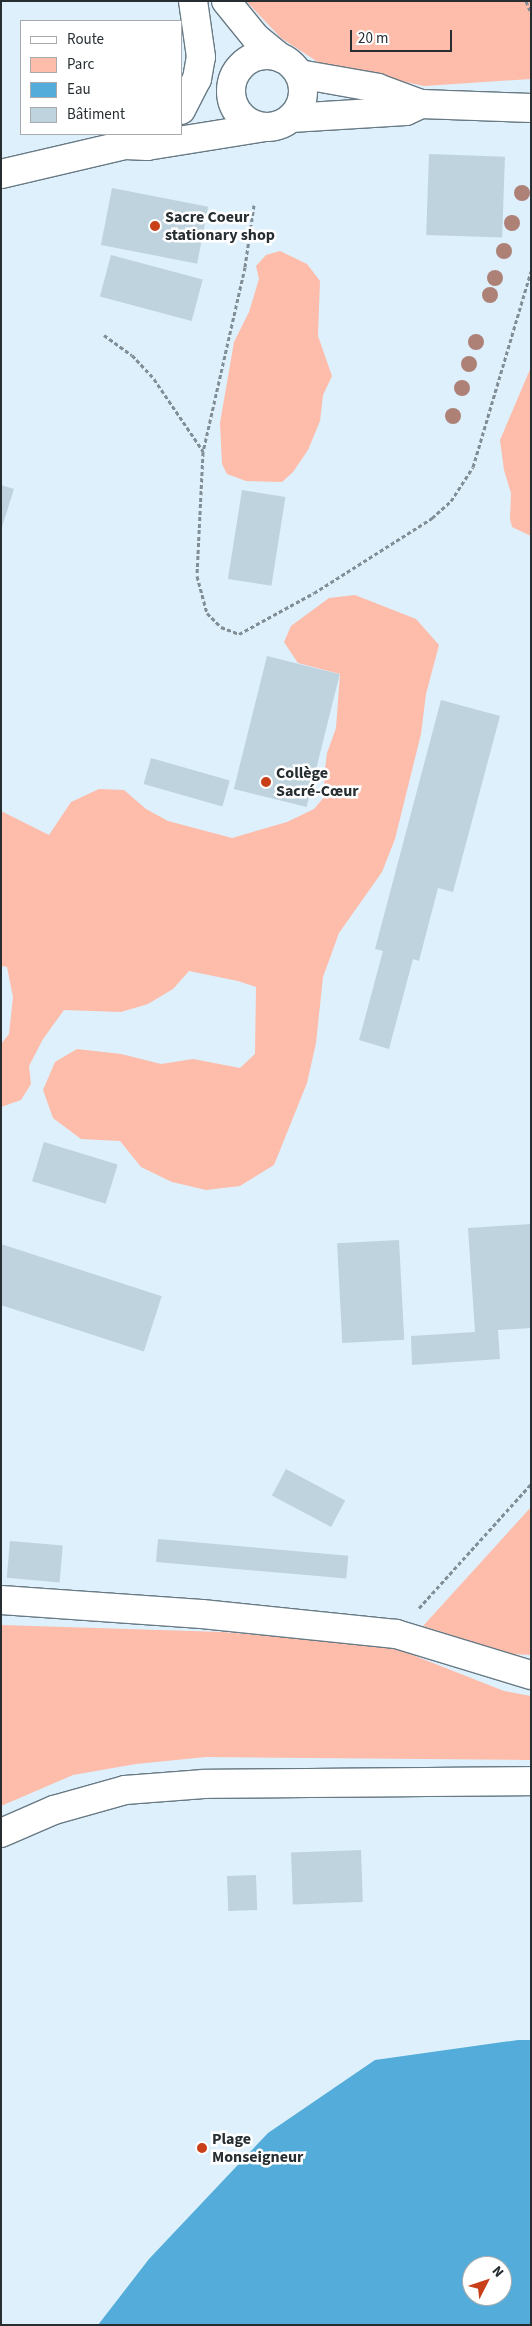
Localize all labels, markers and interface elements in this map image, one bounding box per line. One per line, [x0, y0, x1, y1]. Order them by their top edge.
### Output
legend [20, 20, 182, 135]
scale bar [352, 20, 454, 52]
text: 20 m [358, 28, 388, 49]
text: Route [67, 29, 104, 50]
text: Parc [67, 54, 94, 75]
text: Eau [67, 79, 91, 100]
text: Bâtiment [67, 104, 125, 125]
place label: Sacre Coeur stationary shop [165, 207, 275, 245]
marker: Sacre Coeur stationary shop [149, 220, 161, 232]
place label: Collège Sacré-Cœur [276, 763, 359, 801]
marker: Collège Sacré-Cœur [260, 776, 272, 788]
place label: Plage Monseigneur [212, 2129, 303, 2167]
marker: Plage Monseigneur [196, 2142, 208, 2154]
north arrow [462, 2256, 512, 2306]
text: N [487, 2262, 508, 2282]

